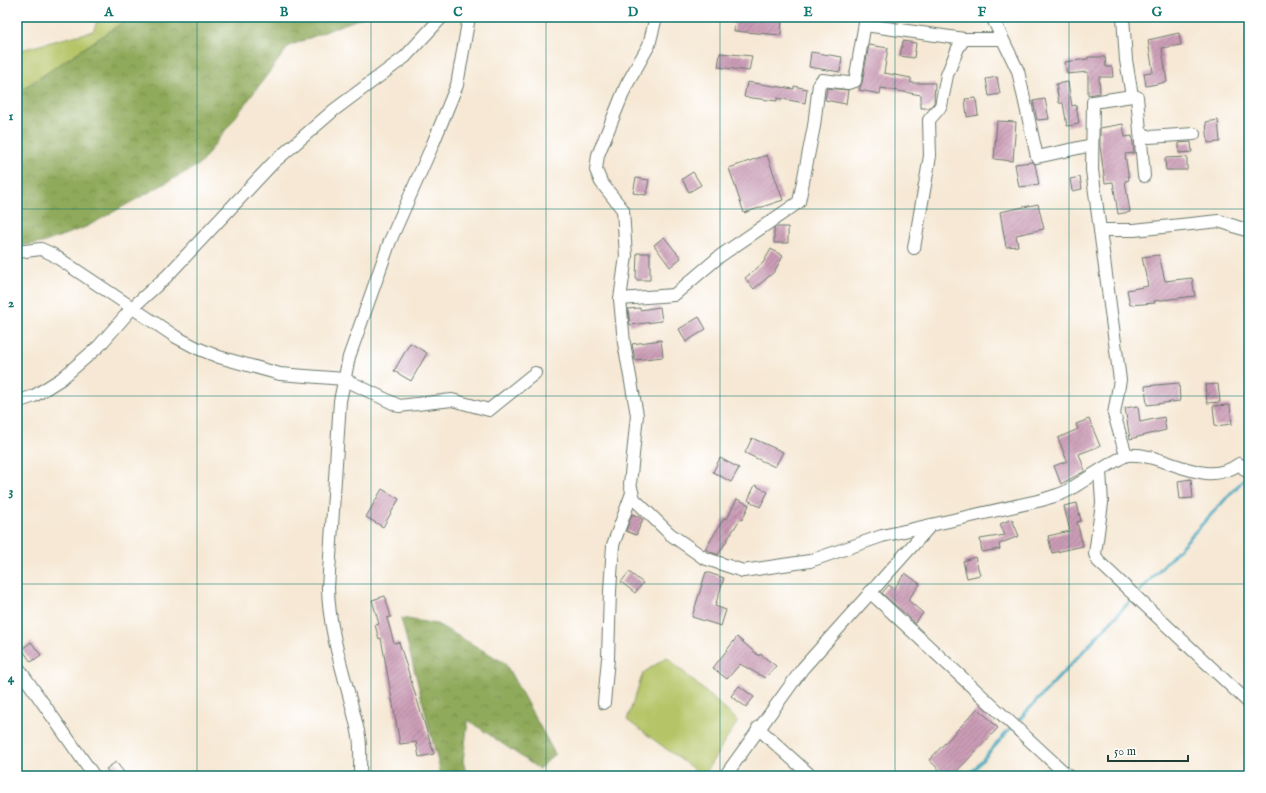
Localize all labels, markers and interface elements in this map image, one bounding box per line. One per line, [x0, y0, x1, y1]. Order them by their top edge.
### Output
text: A [104, 4, 115, 21]
text: B [280, 4, 289, 21]
text: C [453, 4, 463, 21]
text: D [628, 4, 639, 21]
text: E [803, 4, 813, 21]
text: F [978, 4, 987, 21]
text: G [1152, 4, 1163, 21]
text: 1 [9, 108, 14, 125]
text: 2 [8, 295, 14, 312]
text: 3 [9, 483, 14, 500]
text: 4 [8, 670, 15, 687]
scale bar [1108, 737, 1188, 763]
text: 50 m [1114, 744, 1136, 759]

